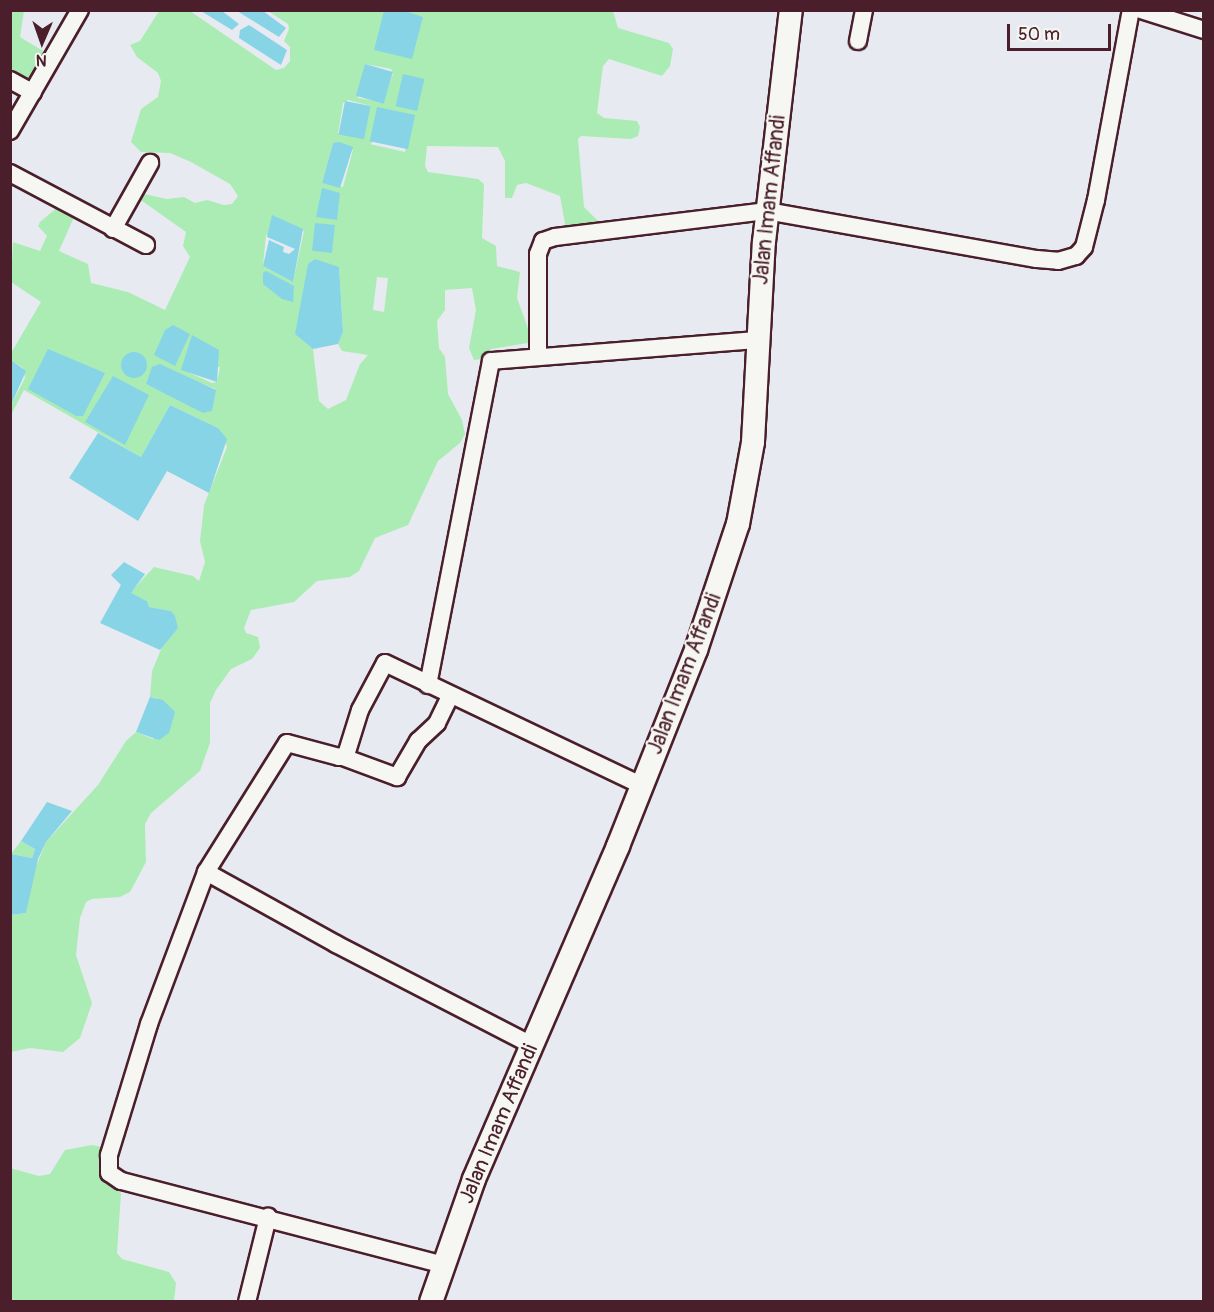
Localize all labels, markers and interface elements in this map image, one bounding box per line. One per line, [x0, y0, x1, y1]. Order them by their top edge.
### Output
north arrow [12, 12, 72, 72]
scale bar [1010, 12, 1114, 50]
text: 50 m [1018, 23, 1060, 46]
text: N [36, 50, 47, 70]
street label: Jalan Imam Affandi [749, 114, 791, 286]
street label: Jalan Imam Affandi [643, 590, 727, 758]
street label: Jalan Imam Affandi [454, 1041, 544, 1207]

